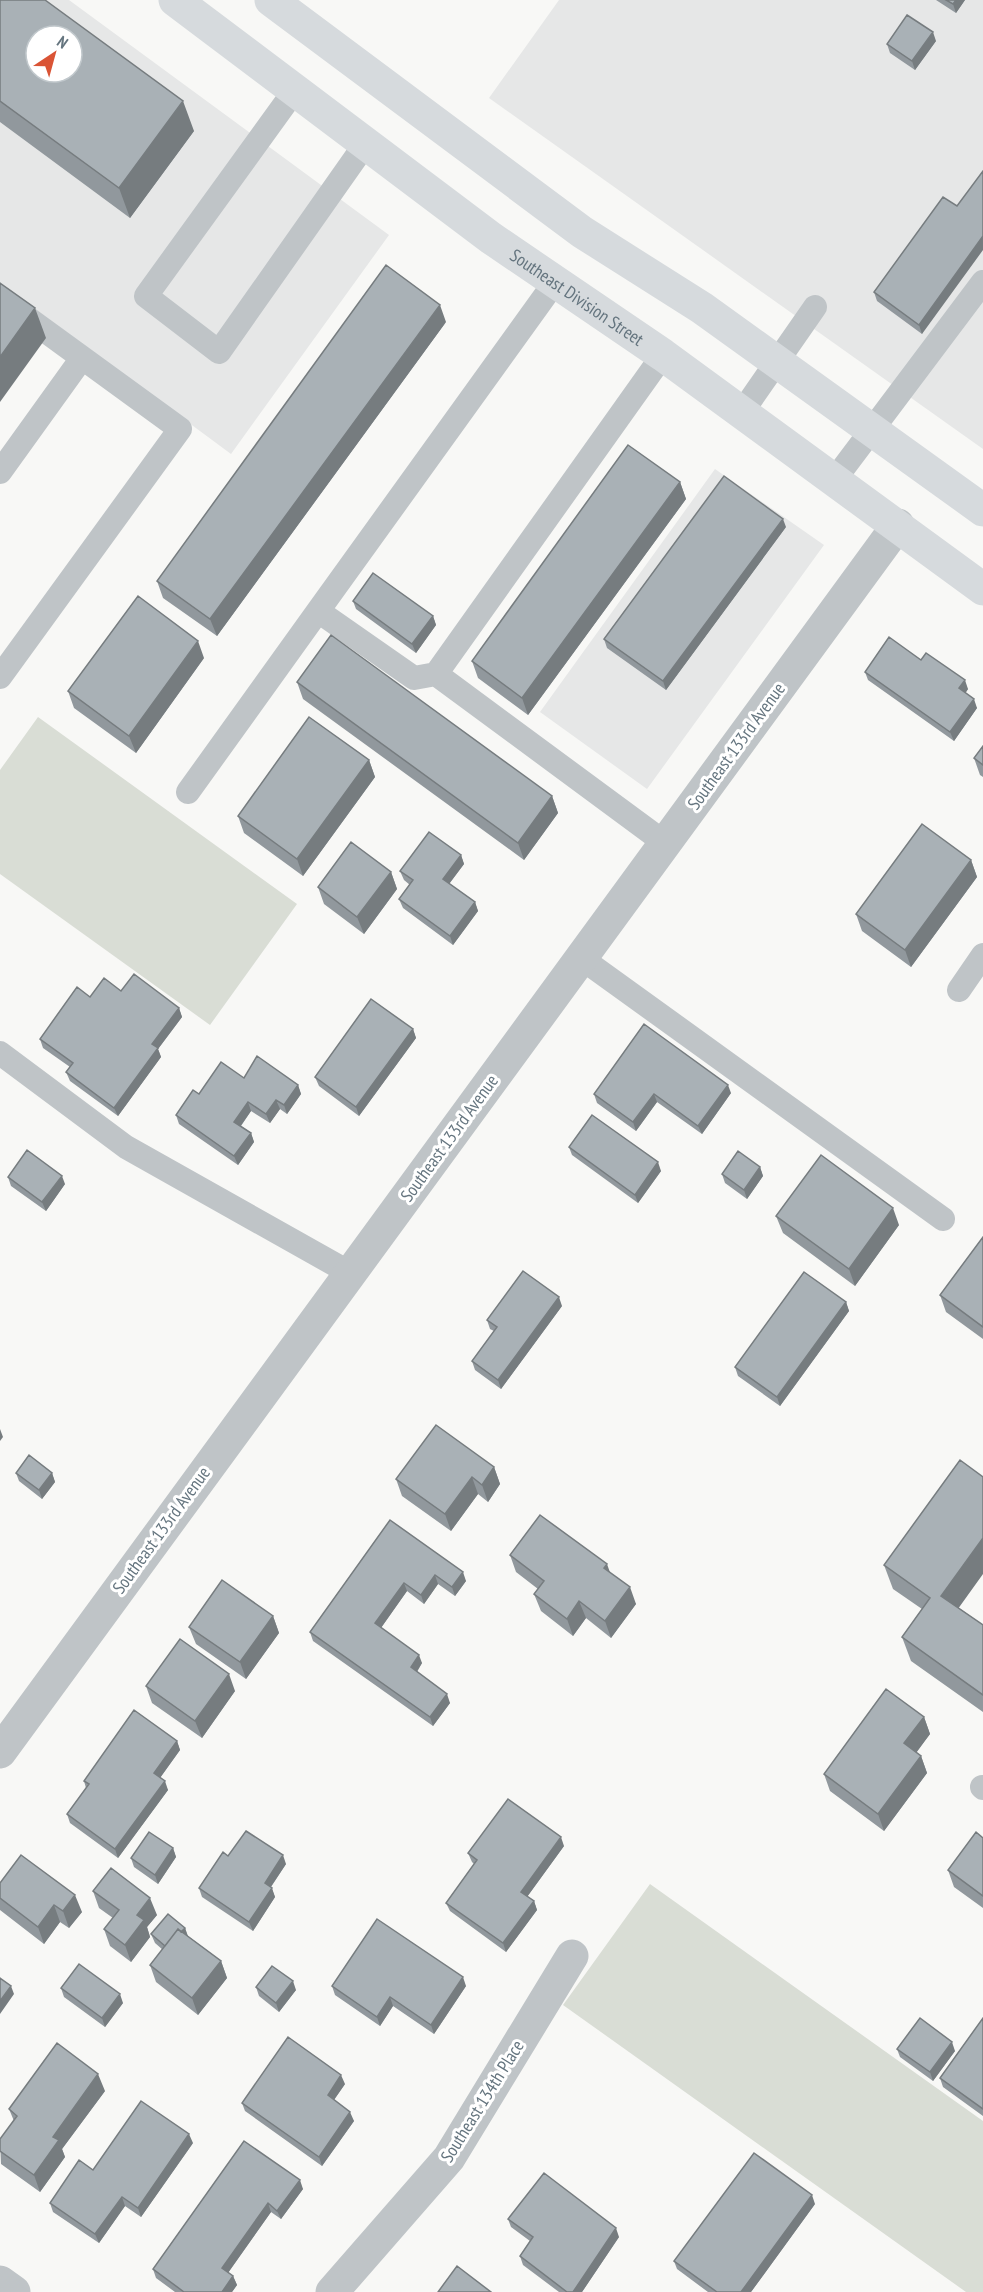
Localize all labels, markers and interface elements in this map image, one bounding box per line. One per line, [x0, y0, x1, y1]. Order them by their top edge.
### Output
north arrow [24, 24, 84, 84]
text: N [53, 31, 72, 52]
street label: Southeast Division Street [506, 243, 649, 350]
street label: Southeast 133rd Avenue [682, 678, 790, 814]
street label: Southeast 133rd Avenue [395, 1070, 503, 1206]
street label: Southeast 133rd Avenue [107, 1462, 215, 1598]
street label: Southeast 134th Place [435, 2036, 529, 2166]

